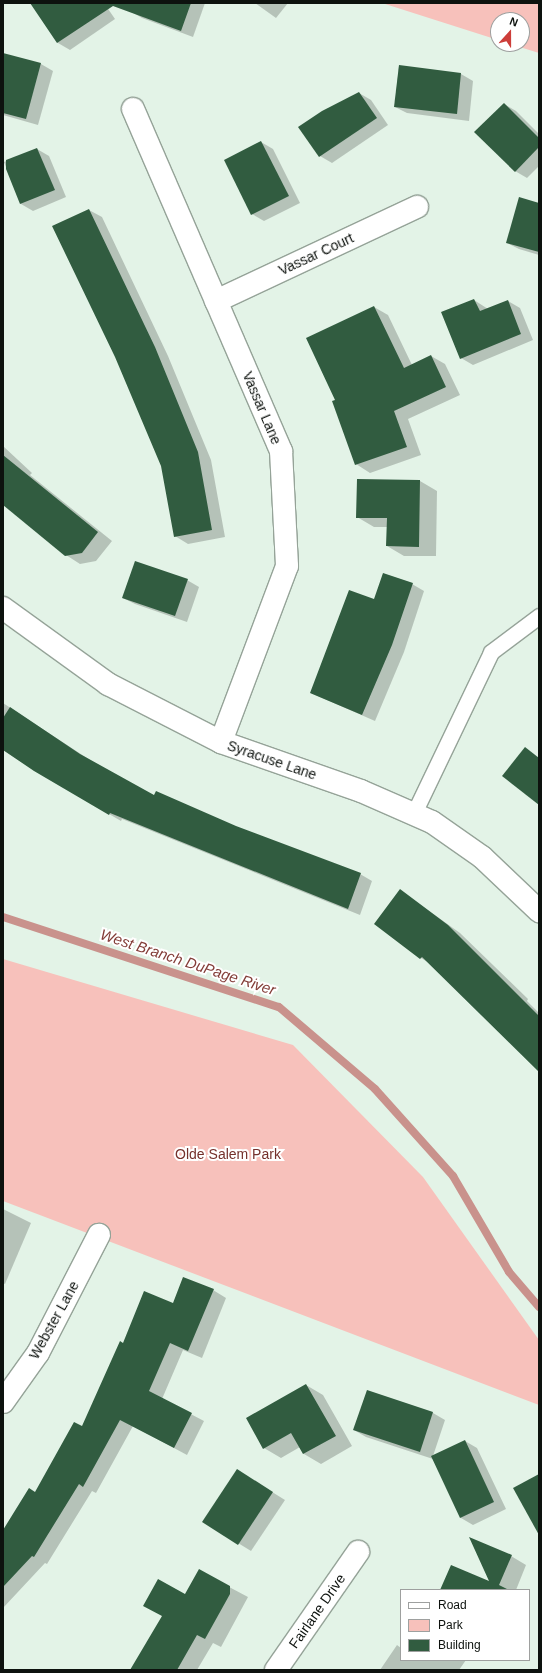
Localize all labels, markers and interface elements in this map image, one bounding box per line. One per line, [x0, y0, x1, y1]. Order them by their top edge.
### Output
north arrow [490, 12, 530, 52]
text: N [508, 15, 520, 29]
street label: Vassar Court [276, 229, 356, 279]
street label: Vassar Lane [239, 369, 285, 447]
street label: Syracuse Lane [225, 737, 319, 783]
water label: West Branch DuPage River [98, 925, 278, 999]
park label: Olde Salem Park [175, 1146, 281, 1162]
street label: Webster Lane [26, 1278, 82, 1362]
street label: Fairlane Drive [285, 1570, 349, 1652]
legend [400, 1589, 530, 1661]
text: Road [438, 1598, 467, 1612]
text: Park [438, 1618, 463, 1632]
text: Building [438, 1638, 481, 1652]

